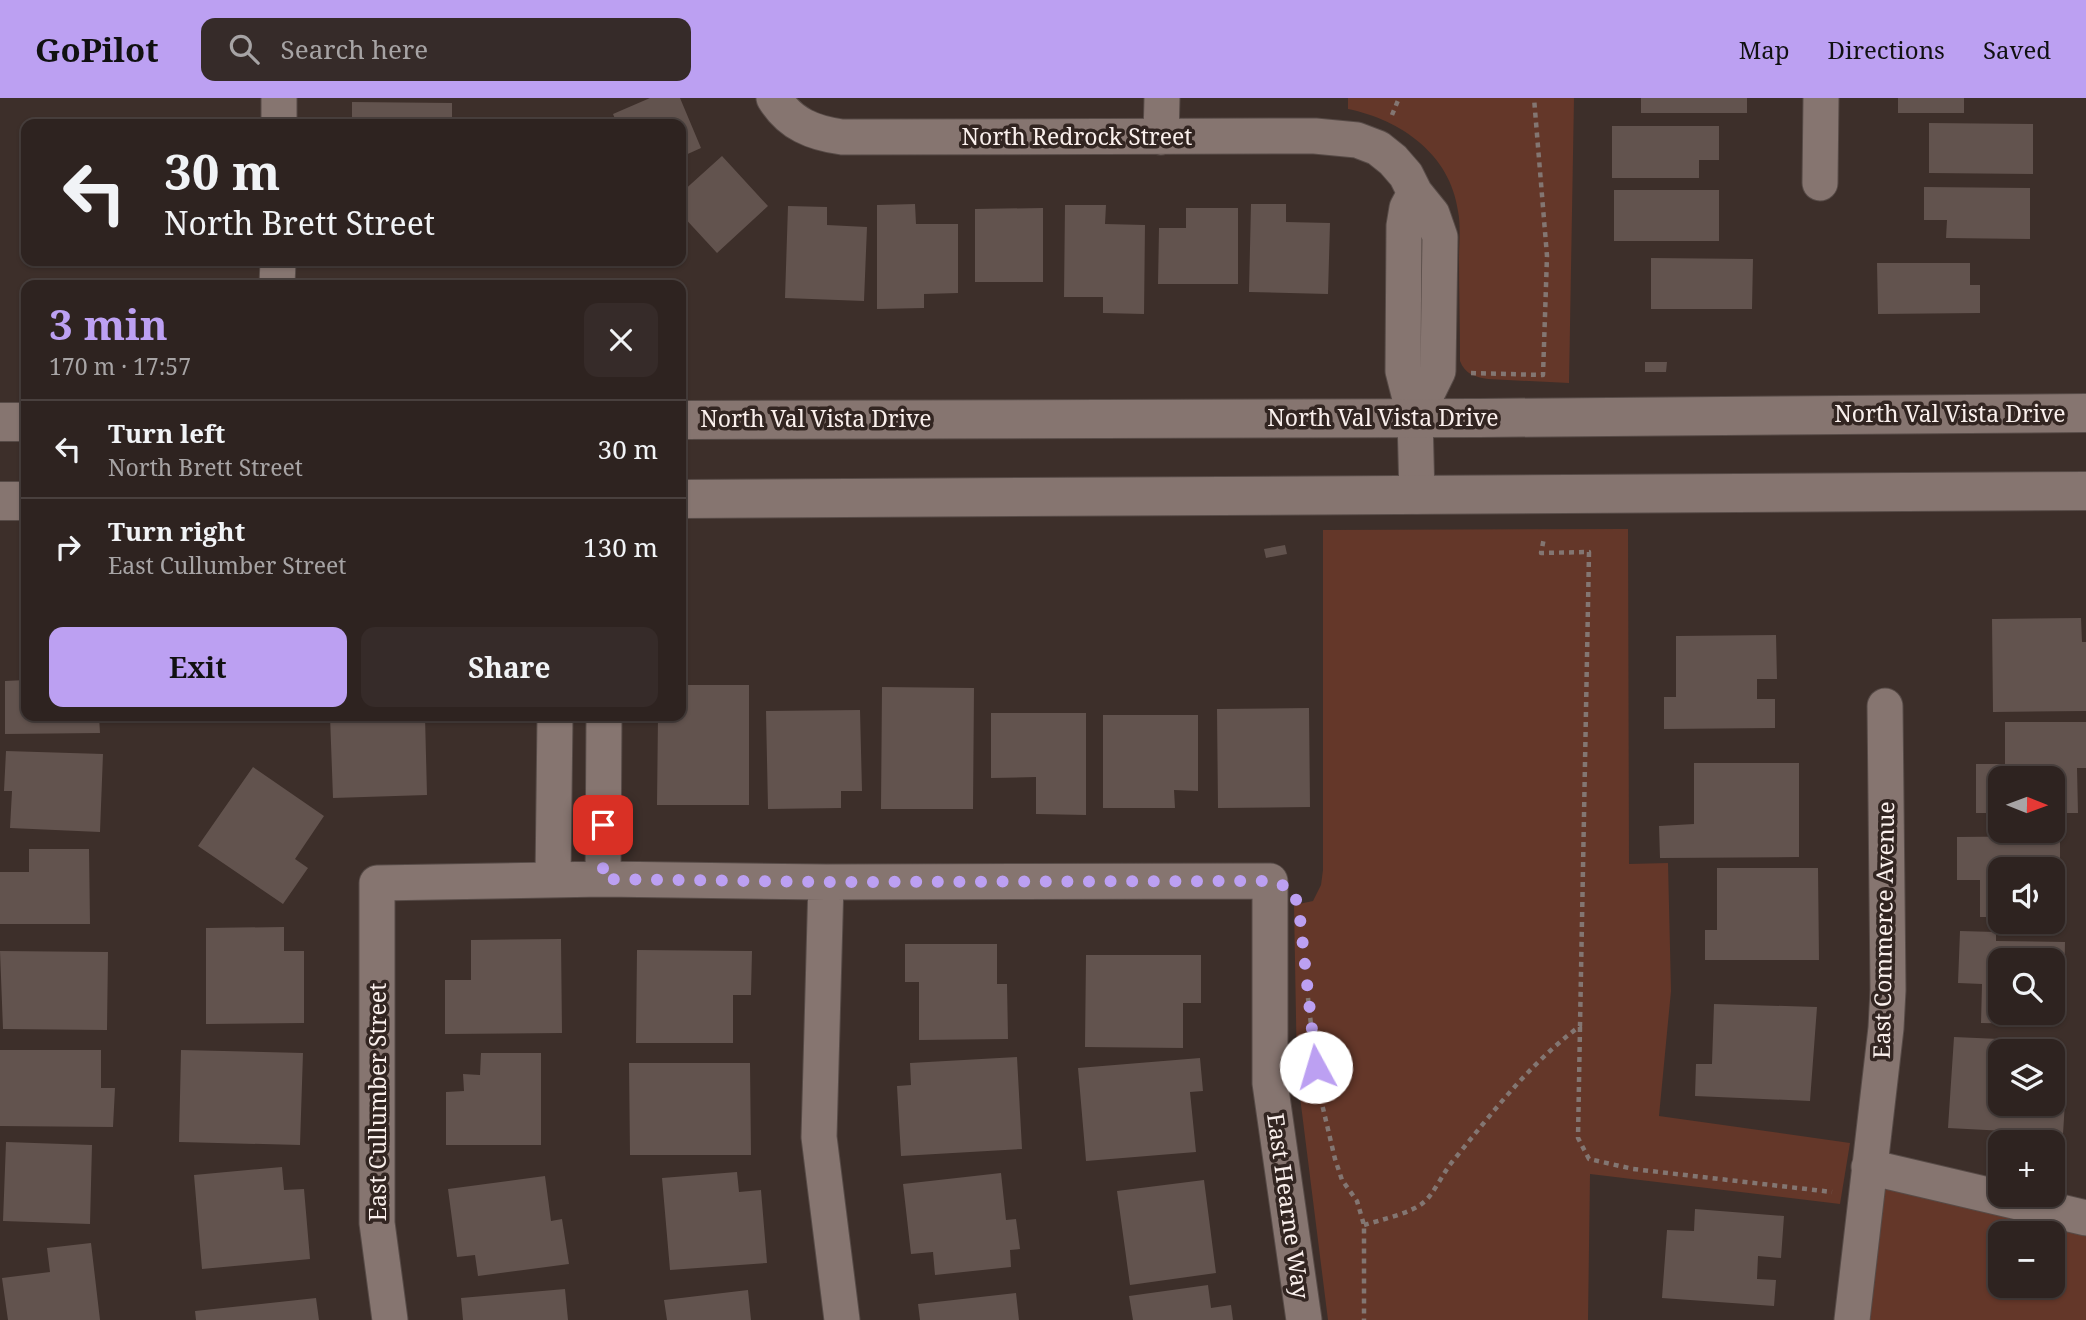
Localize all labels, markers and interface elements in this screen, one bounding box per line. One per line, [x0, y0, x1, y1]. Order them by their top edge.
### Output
search box [201, 18, 691, 81]
text: GoPilot [35, 27, 159, 72]
icon: search [225, 30, 263, 68]
text: Search here [281, 31, 428, 67]
text: Map [1739, 33, 1790, 66]
text: Directions [1828, 33, 1945, 66]
text: Saved [1983, 33, 2051, 66]
street label: North Redrock Street [962, 120, 1192, 152]
text: 30 m [164, 138, 280, 204]
icon: left [49, 147, 140, 238]
text: North Brett Street [164, 201, 435, 244]
text: 3 min [49, 295, 168, 352]
button: close [584, 303, 658, 377]
text: 170 m · 17:57 [49, 350, 191, 382]
street label: North Val Vista Drive [1834, 397, 2066, 429]
street label: North Val Vista Drive [1267, 401, 1499, 433]
street label: North Val Vista Drive [700, 402, 932, 434]
text: Turn left [108, 415, 225, 451]
icon: left [49, 430, 87, 468]
text: 30 m [598, 431, 658, 467]
text: North Brett Street [108, 451, 303, 483]
text: Turn right [108, 513, 245, 549]
icon: right [49, 528, 87, 566]
text: 130 m [583, 529, 658, 565]
text: East Cullumber Street [108, 549, 346, 581]
button: Exit [49, 627, 347, 707]
button: Share [361, 627, 658, 707]
north arrow [1988, 766, 2065, 844]
map controls [1988, 766, 2065, 1298]
pin [573, 795, 633, 855]
street label: East Commerce Avenue [1865, 801, 1901, 1059]
icon: arrive [584, 806, 622, 844]
button: sound [1988, 857, 2065, 934]
button: search [1988, 948, 2065, 1025]
street label: East Cullumber Street [361, 983, 393, 1221]
position arrow [1279, 1030, 1353, 1104]
button: layers [1988, 1039, 2065, 1116]
street label: East Hearne Way [1260, 1111, 1318, 1301]
button: + [1988, 1130, 2065, 1207]
button: − [1988, 1221, 2065, 1298]

